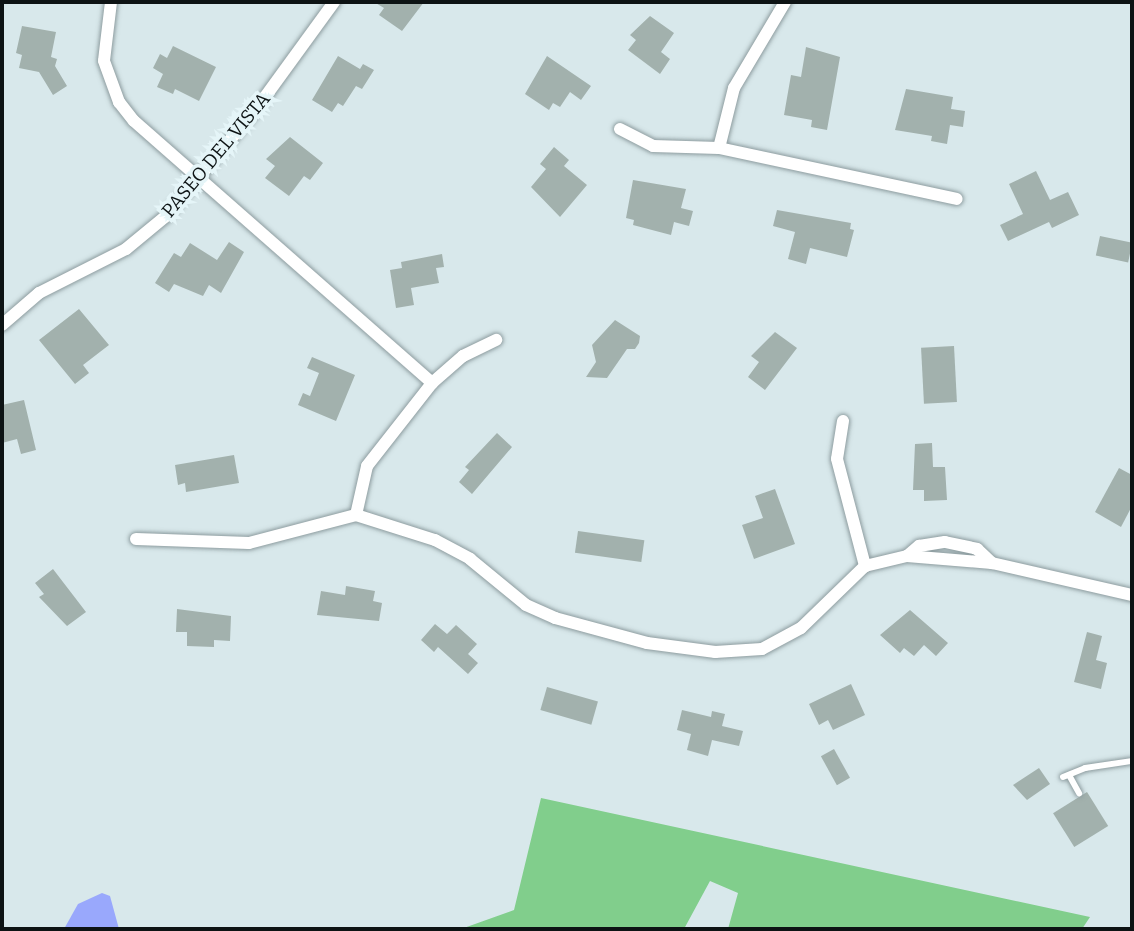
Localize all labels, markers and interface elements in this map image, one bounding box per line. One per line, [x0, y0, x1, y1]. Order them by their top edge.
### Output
street label: PASEO DEL VISTA [157, 88, 275, 222]

